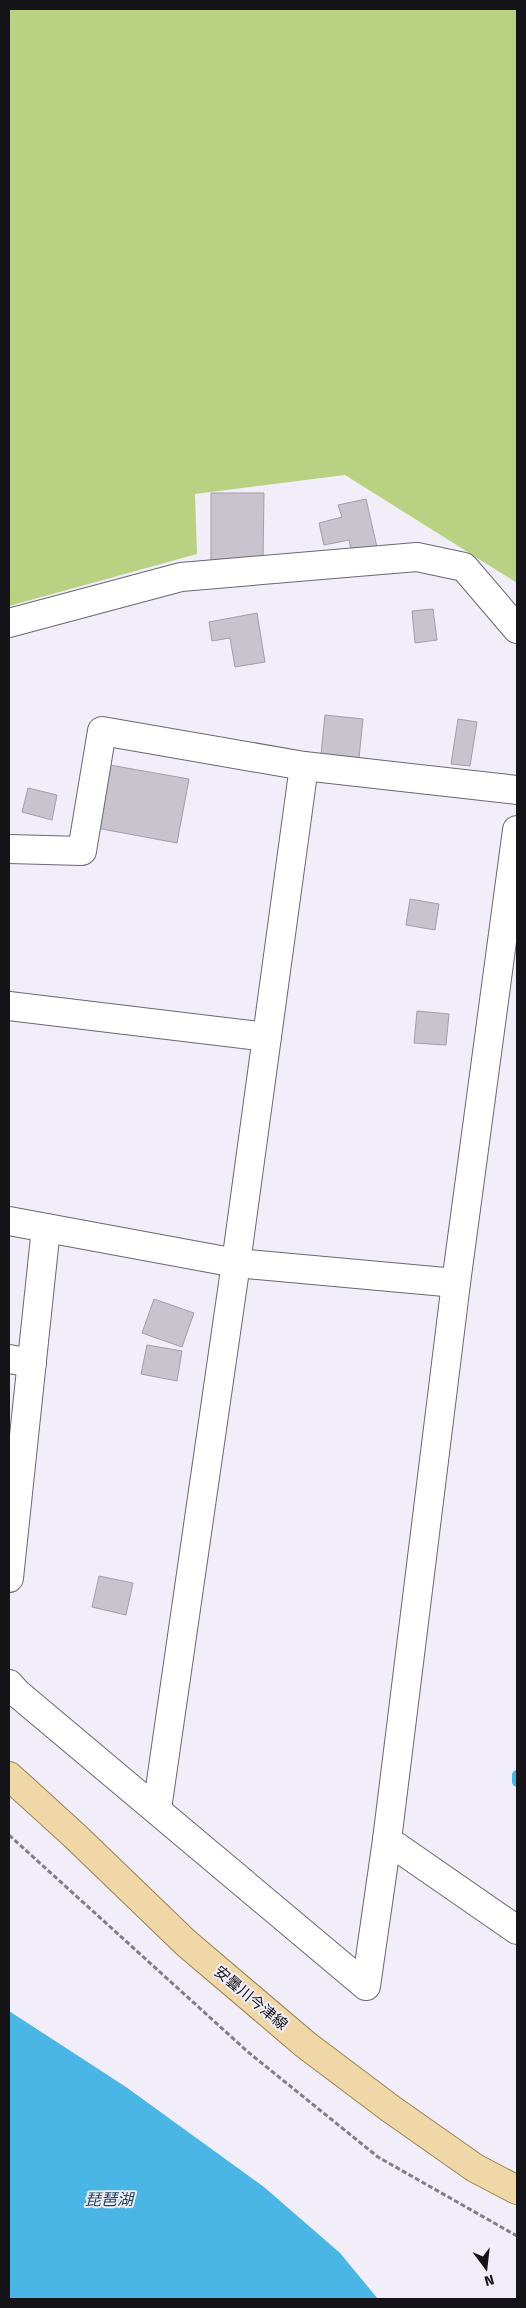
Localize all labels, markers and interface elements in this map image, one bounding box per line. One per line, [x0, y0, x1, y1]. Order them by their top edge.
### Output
street label: 安曇川今津線 [211, 1962, 291, 2034]
water label: 琵琶湖 [85, 2190, 136, 2209]
north arrow [461, 2243, 511, 2293]
text: N [483, 2271, 496, 2289]

